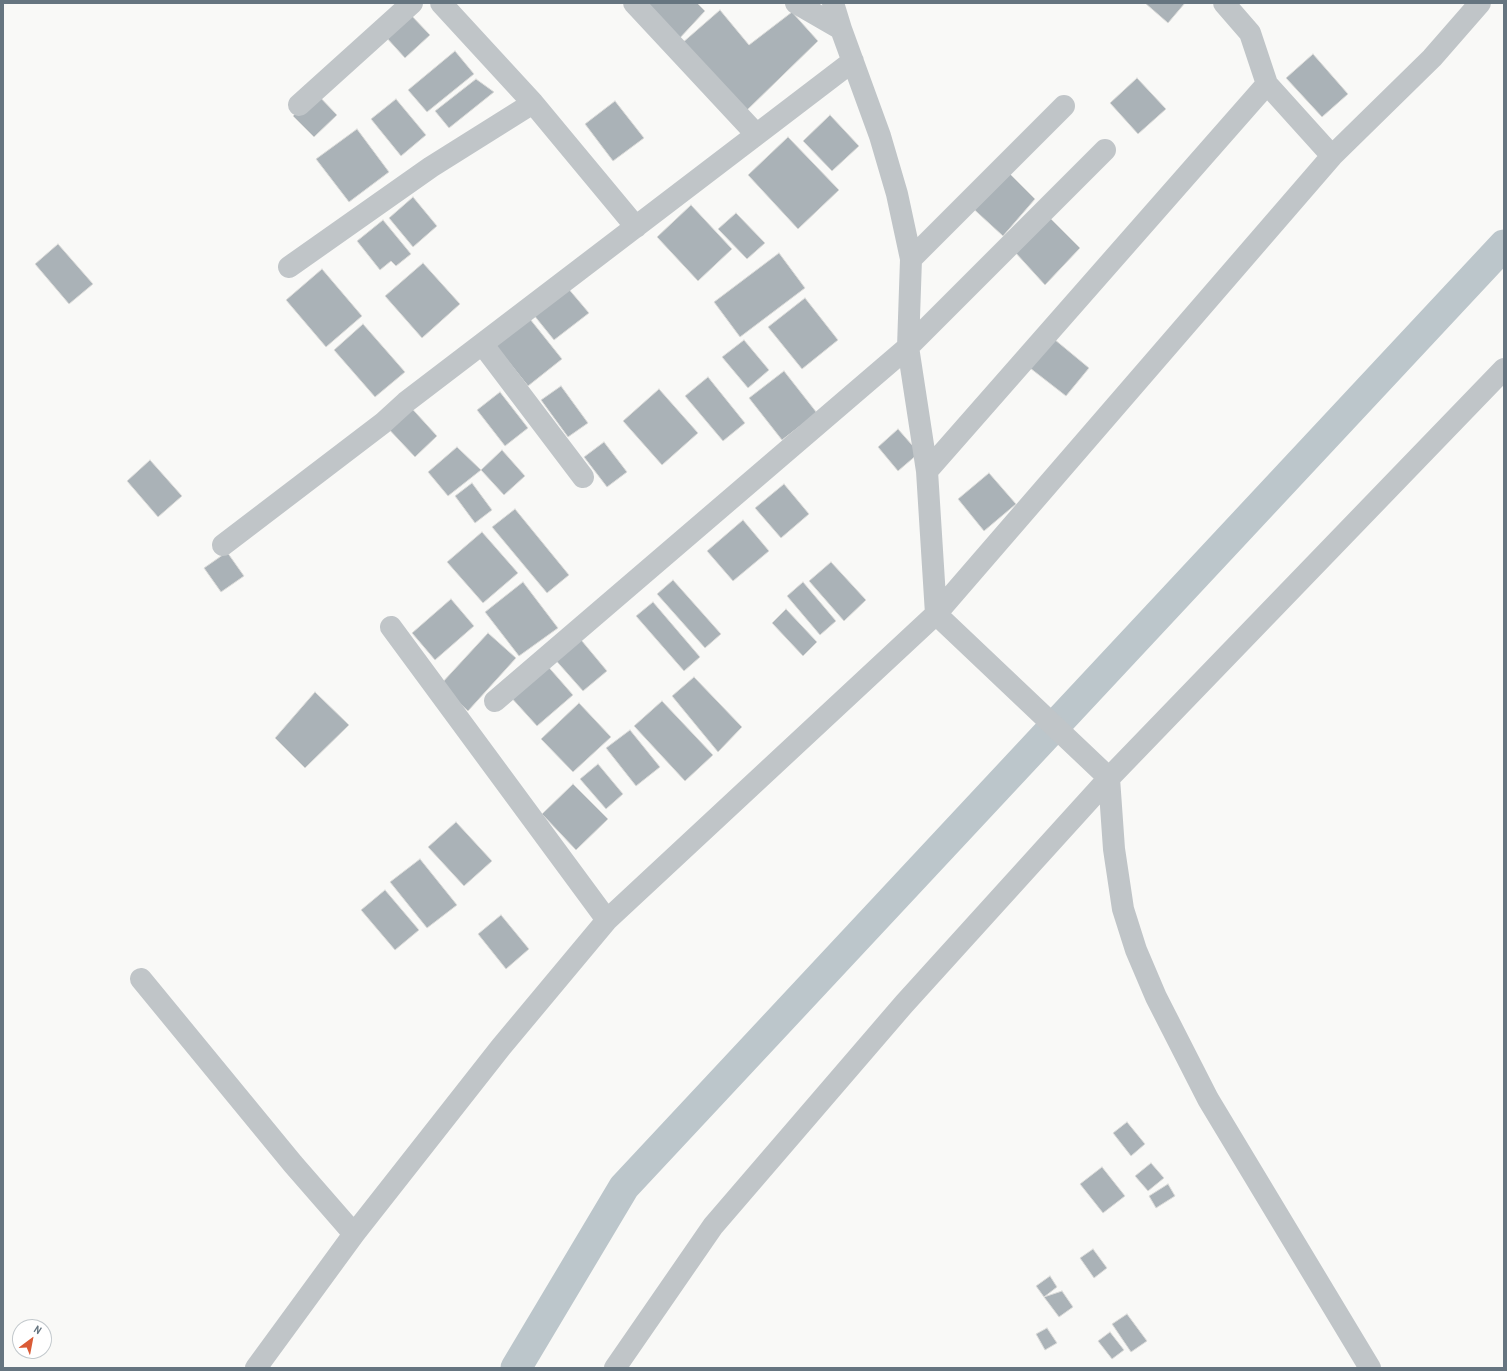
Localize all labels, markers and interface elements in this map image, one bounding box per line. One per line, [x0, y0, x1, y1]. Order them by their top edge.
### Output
north arrow [12, 1319, 52, 1359]
text: N [31, 1322, 44, 1337]

